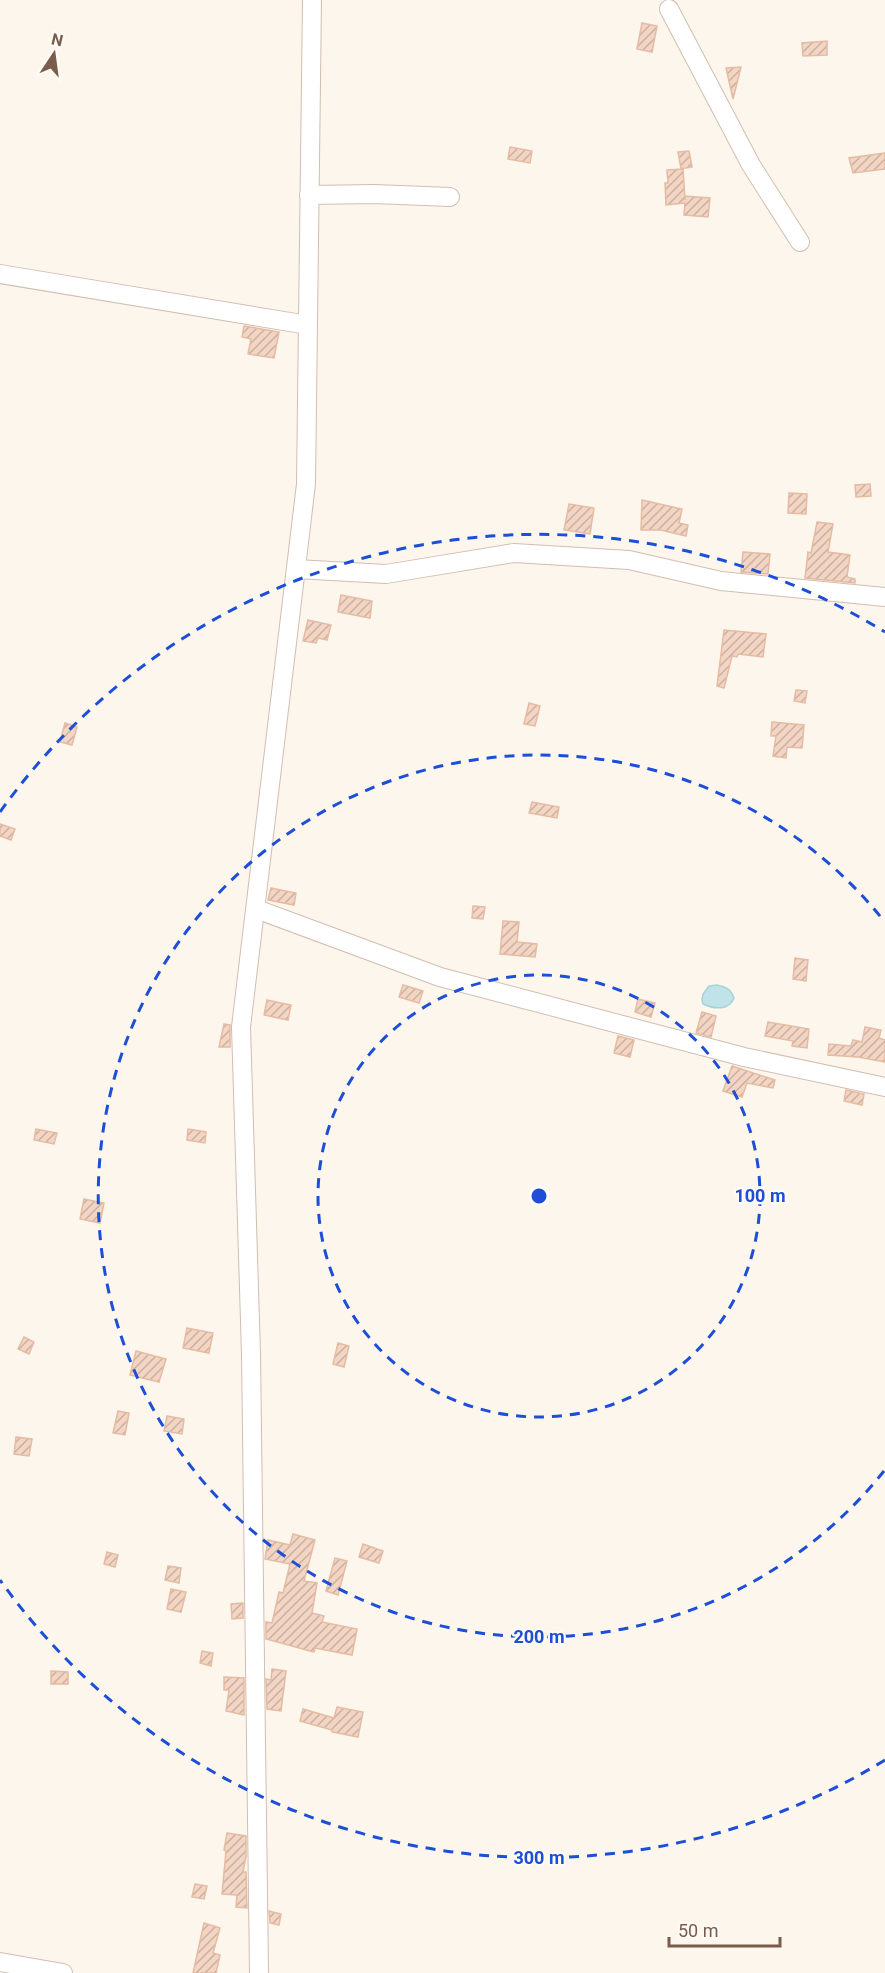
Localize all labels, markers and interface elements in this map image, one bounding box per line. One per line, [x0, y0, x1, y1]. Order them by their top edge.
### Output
north arrow [24, 24, 84, 84]
text: N [50, 29, 65, 50]
text: 100 m [734, 1185, 786, 1206]
centre of rings [529, 1186, 549, 1206]
text: 200 m [513, 1626, 565, 1647]
text: 300 m [513, 1847, 565, 1868]
scale bar [669, 1910, 780, 1948]
text: 50 m [678, 1920, 718, 1941]

